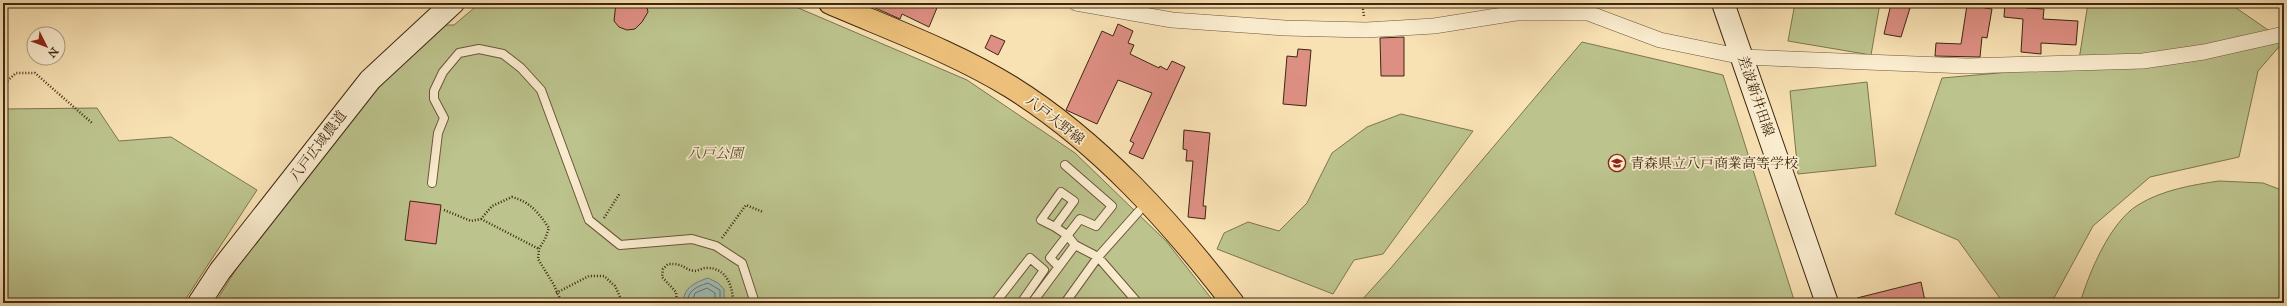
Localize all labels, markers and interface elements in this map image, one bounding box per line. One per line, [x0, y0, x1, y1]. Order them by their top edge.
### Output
north arrow [26, 26, 66, 66]
text: N [45, 45, 61, 61]
street label: 差波新井田線 [1734, 54, 1778, 138]
street label: 八戸大野線 [1022, 92, 1088, 148]
street label: 八戸広域農道 [286, 107, 350, 185]
park label: 八戸公園 [687, 145, 745, 162]
school or university icon: 青森県立八戸商業高等学校 [1607, 153, 1627, 173]
place label: 青森県立八戸商業高等学校 [1630, 155, 1798, 172]

